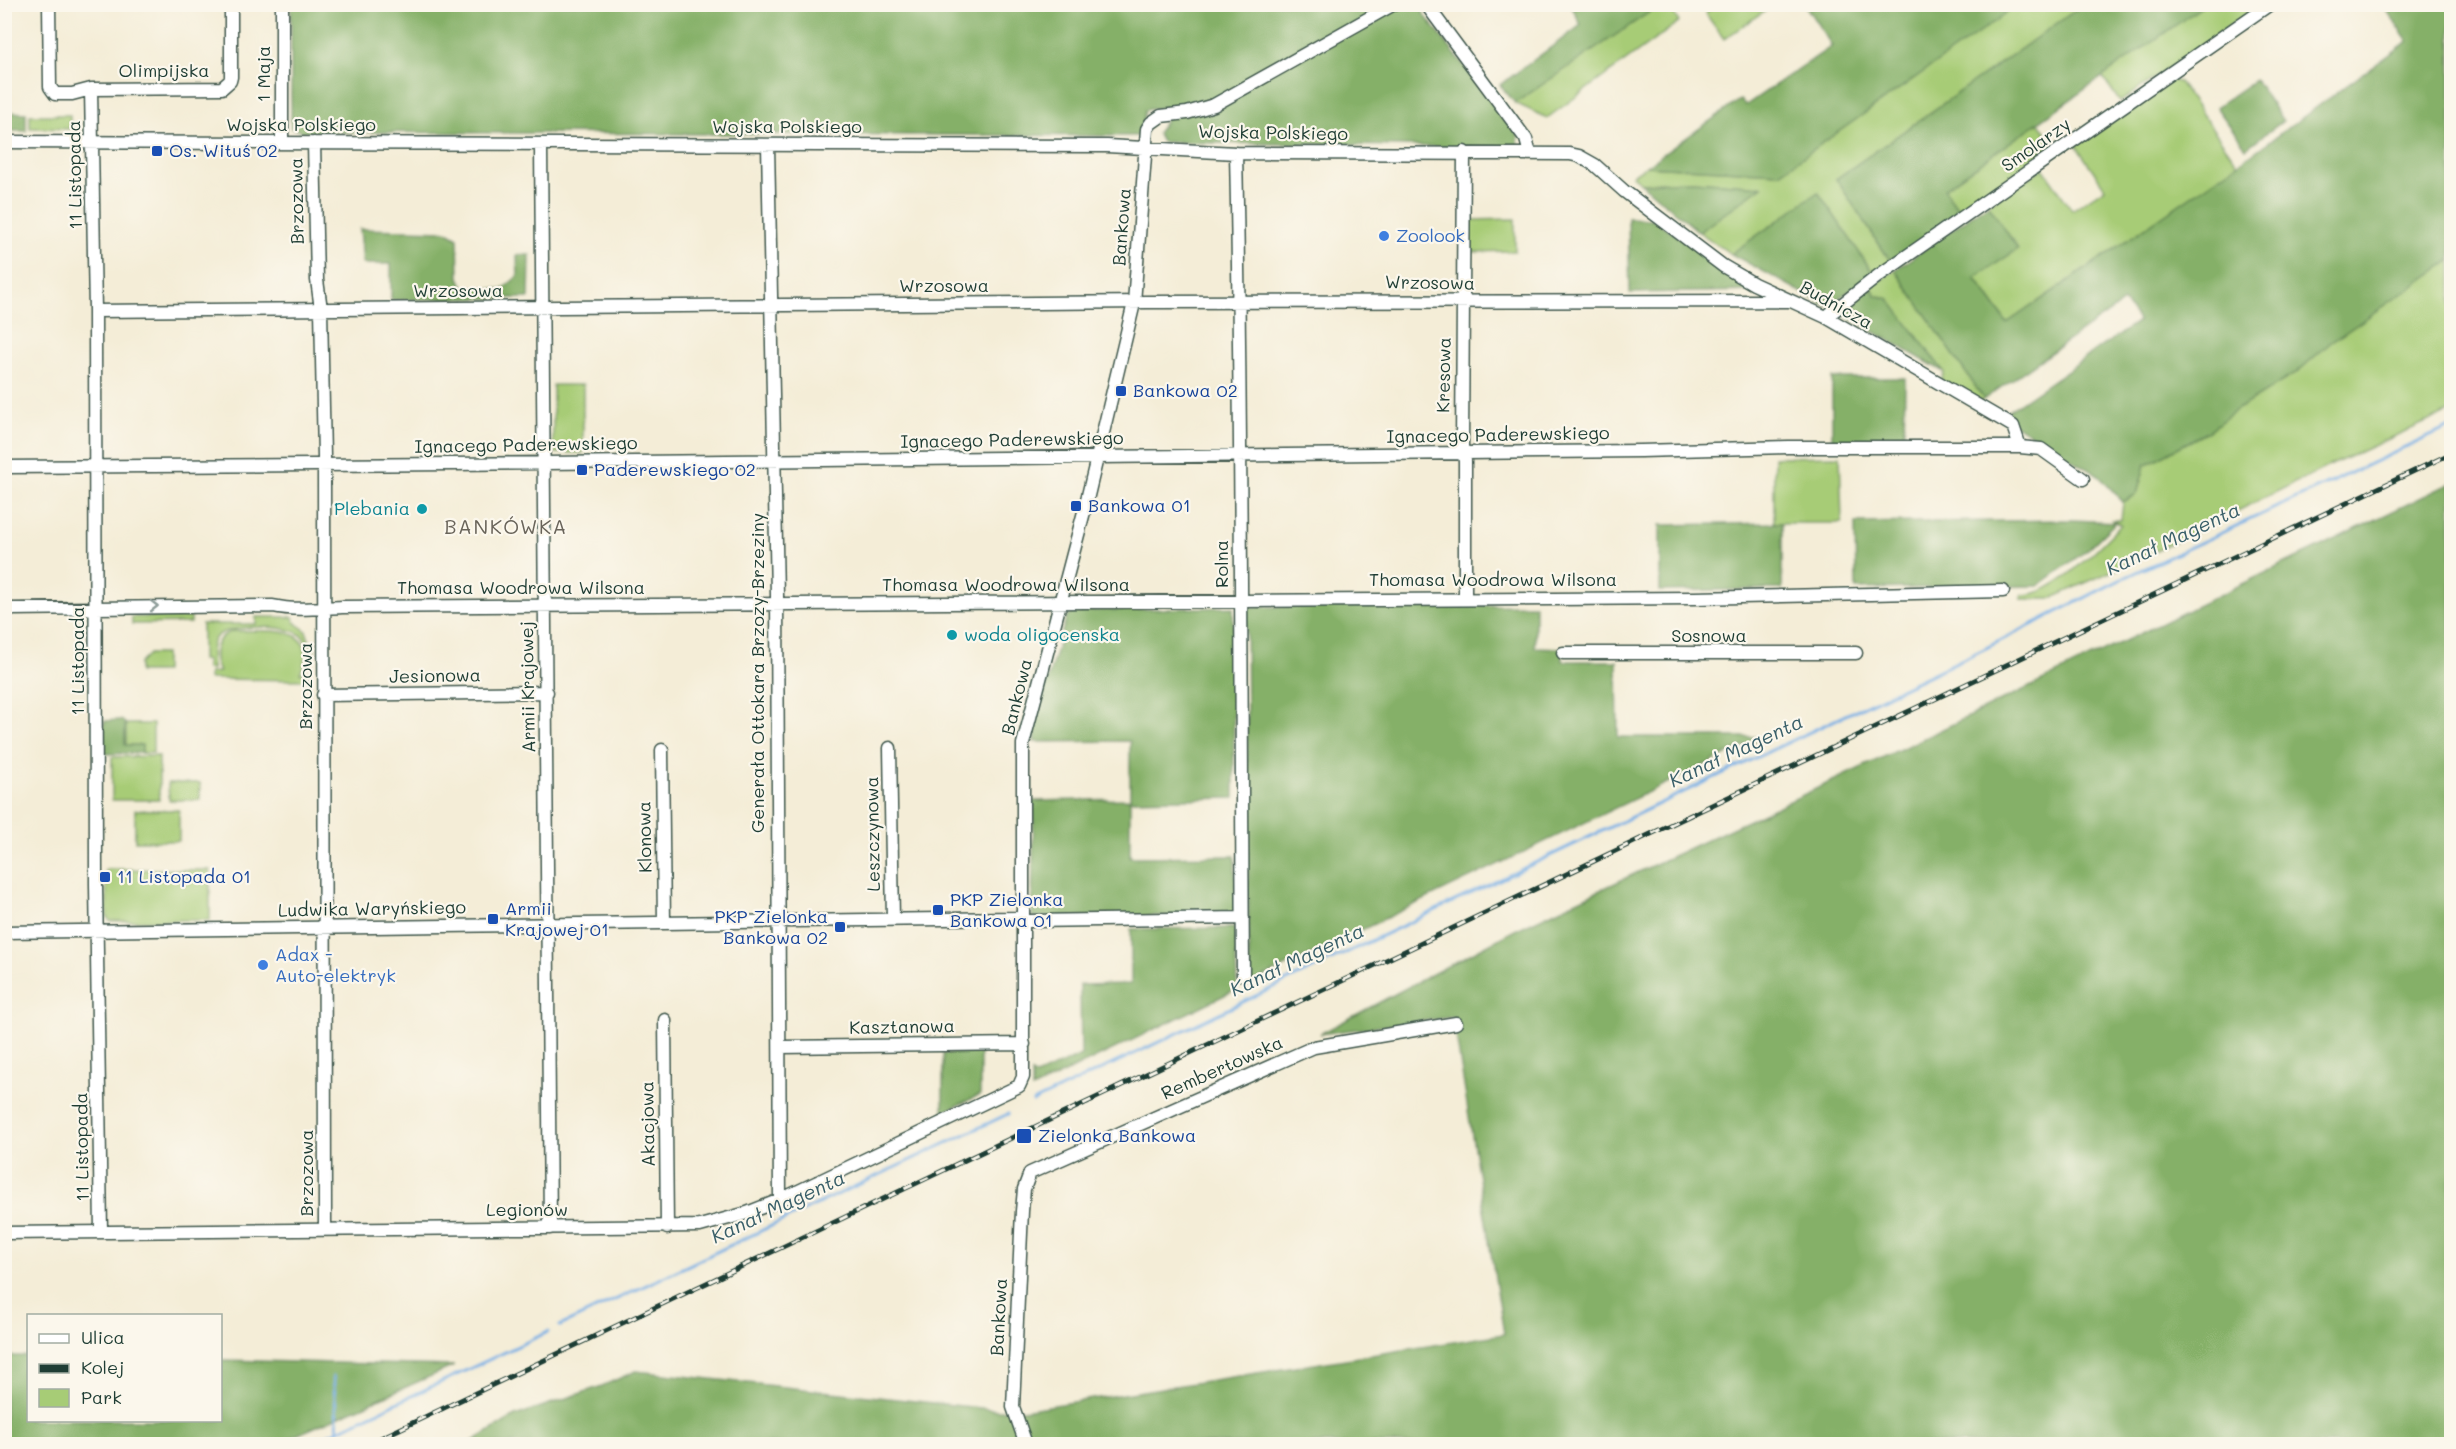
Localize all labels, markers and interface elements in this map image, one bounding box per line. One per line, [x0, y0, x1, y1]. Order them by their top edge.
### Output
street label: 1 Maja [251, 46, 275, 102]
street label: Olimpijska [119, 58, 209, 82]
street label: Wojska Polskiego [226, 112, 376, 136]
street label: Smolarzy [1996, 112, 2075, 177]
street label: Wojska Polskiego [712, 114, 862, 138]
street label: Wojska Polskiego [1198, 119, 1349, 145]
street label: 11 Listopada [61, 120, 87, 230]
place label: Os. Wituś 02 [169, 138, 278, 162]
marker: Os. Wituś 02 [150, 144, 164, 158]
street label: Brzozowa [283, 157, 309, 245]
street label: Bankowa [1106, 187, 1136, 267]
place label: Zoolook [1396, 223, 1465, 247]
marker: Zoolook [1377, 229, 1391, 243]
street label: Wrzosowa [1385, 269, 1475, 295]
street label: Wrzosowa [899, 273, 989, 297]
street label: Budnicza [1796, 274, 1877, 334]
street label: Wrzosowa [413, 278, 503, 302]
street label: Kresowa [1430, 337, 1456, 413]
place label: Bankowa 02 [1133, 378, 1238, 402]
marker: Bankowa 02 [1114, 384, 1128, 398]
street label: Ignacego Paderewskiego [1386, 420, 1610, 448]
street label: Ignacego Paderewskiego [900, 425, 1124, 453]
street label: Ignacego Paderewskiego [414, 430, 638, 458]
place label: Paderewskiego 02 [594, 457, 756, 481]
marker: Paderewskiego 02 [575, 463, 589, 477]
place label: Bankowa 01 [1088, 493, 1191, 517]
place label: Plebania [334, 496, 410, 520]
water label: Kanał Magenta [2101, 496, 2244, 581]
marker: Bankowa 01 [1069, 499, 1083, 513]
marker: Plebania [415, 502, 429, 516]
district label: BANKÓWKA [444, 513, 568, 539]
street label: Generała Ottokara Brzozy-Brzeziny [745, 513, 769, 833]
street label: Rolna [1209, 540, 1233, 588]
street label: Thomasa Woodrowa Wilsona [1369, 567, 1617, 591]
street label: Thomasa Woodrowa Wilsona [882, 572, 1130, 596]
street label: Thomasa Woodrowa Wilsona [397, 575, 645, 599]
one-way arrow [149, 600, 158, 613]
street label: 11 Listopada [65, 606, 89, 716]
street label: Armii Krajowej [514, 621, 540, 753]
place label: woda oligocenska [964, 622, 1120, 646]
street label: Sosnowa [1671, 623, 1747, 647]
marker: woda oligocenska [945, 628, 959, 642]
street label: Brzozowa [293, 643, 317, 729]
street label: Bankowa [995, 656, 1037, 737]
street label: Jesionowa [389, 662, 481, 688]
water label: Kanał Magenta [1664, 708, 1807, 793]
street label: Leszczynowa [859, 776, 885, 892]
street label: Klonowa [631, 801, 657, 873]
place label: 11 Listopada 01 [117, 864, 251, 888]
marker: 11 Listopada 01 [98, 870, 112, 884]
place label: PKP Zielonka Bankowa 01 [950, 887, 1063, 932]
street label: Ludwika Waryńskiego [278, 894, 467, 922]
place label: Armii Krajowej 01 [505, 896, 609, 941]
marker: PKP Zielonka Bankowa 01 [931, 903, 945, 917]
place label: PKP Zielonka Bankowa 02 [715, 904, 828, 949]
marker: Armii Krajowej 01 [486, 912, 500, 926]
water label: Kanał Magenta [1225, 917, 1368, 1002]
marker: PKP Zielonka Bankowa 02 [833, 920, 847, 934]
place label: Adax - Auto-elektryk [275, 942, 396, 987]
marker: Adax - Auto-elektryk [256, 958, 270, 972]
street label: Kasztanowa [849, 1013, 955, 1039]
street label: Rembertowska [1157, 1030, 1286, 1105]
street label: Akacjowa [634, 1081, 660, 1167]
street label: 11 Listopada [68, 1092, 94, 1202]
place label: Zielonka Bankowa [1038, 1123, 1196, 1147]
marker: Zielonka Bankowa [1015, 1127, 1033, 1145]
street label: Brzozowa [294, 1130, 318, 1216]
water label: Kanał Magenta [706, 1164, 849, 1249]
street label: Legionów [486, 1197, 568, 1221]
street label: Bankowa [984, 1277, 1012, 1356]
legend [27, 1314, 222, 1422]
text: Ulica [81, 1325, 125, 1349]
text: Kolej [81, 1355, 124, 1379]
text: Park [81, 1385, 122, 1409]

